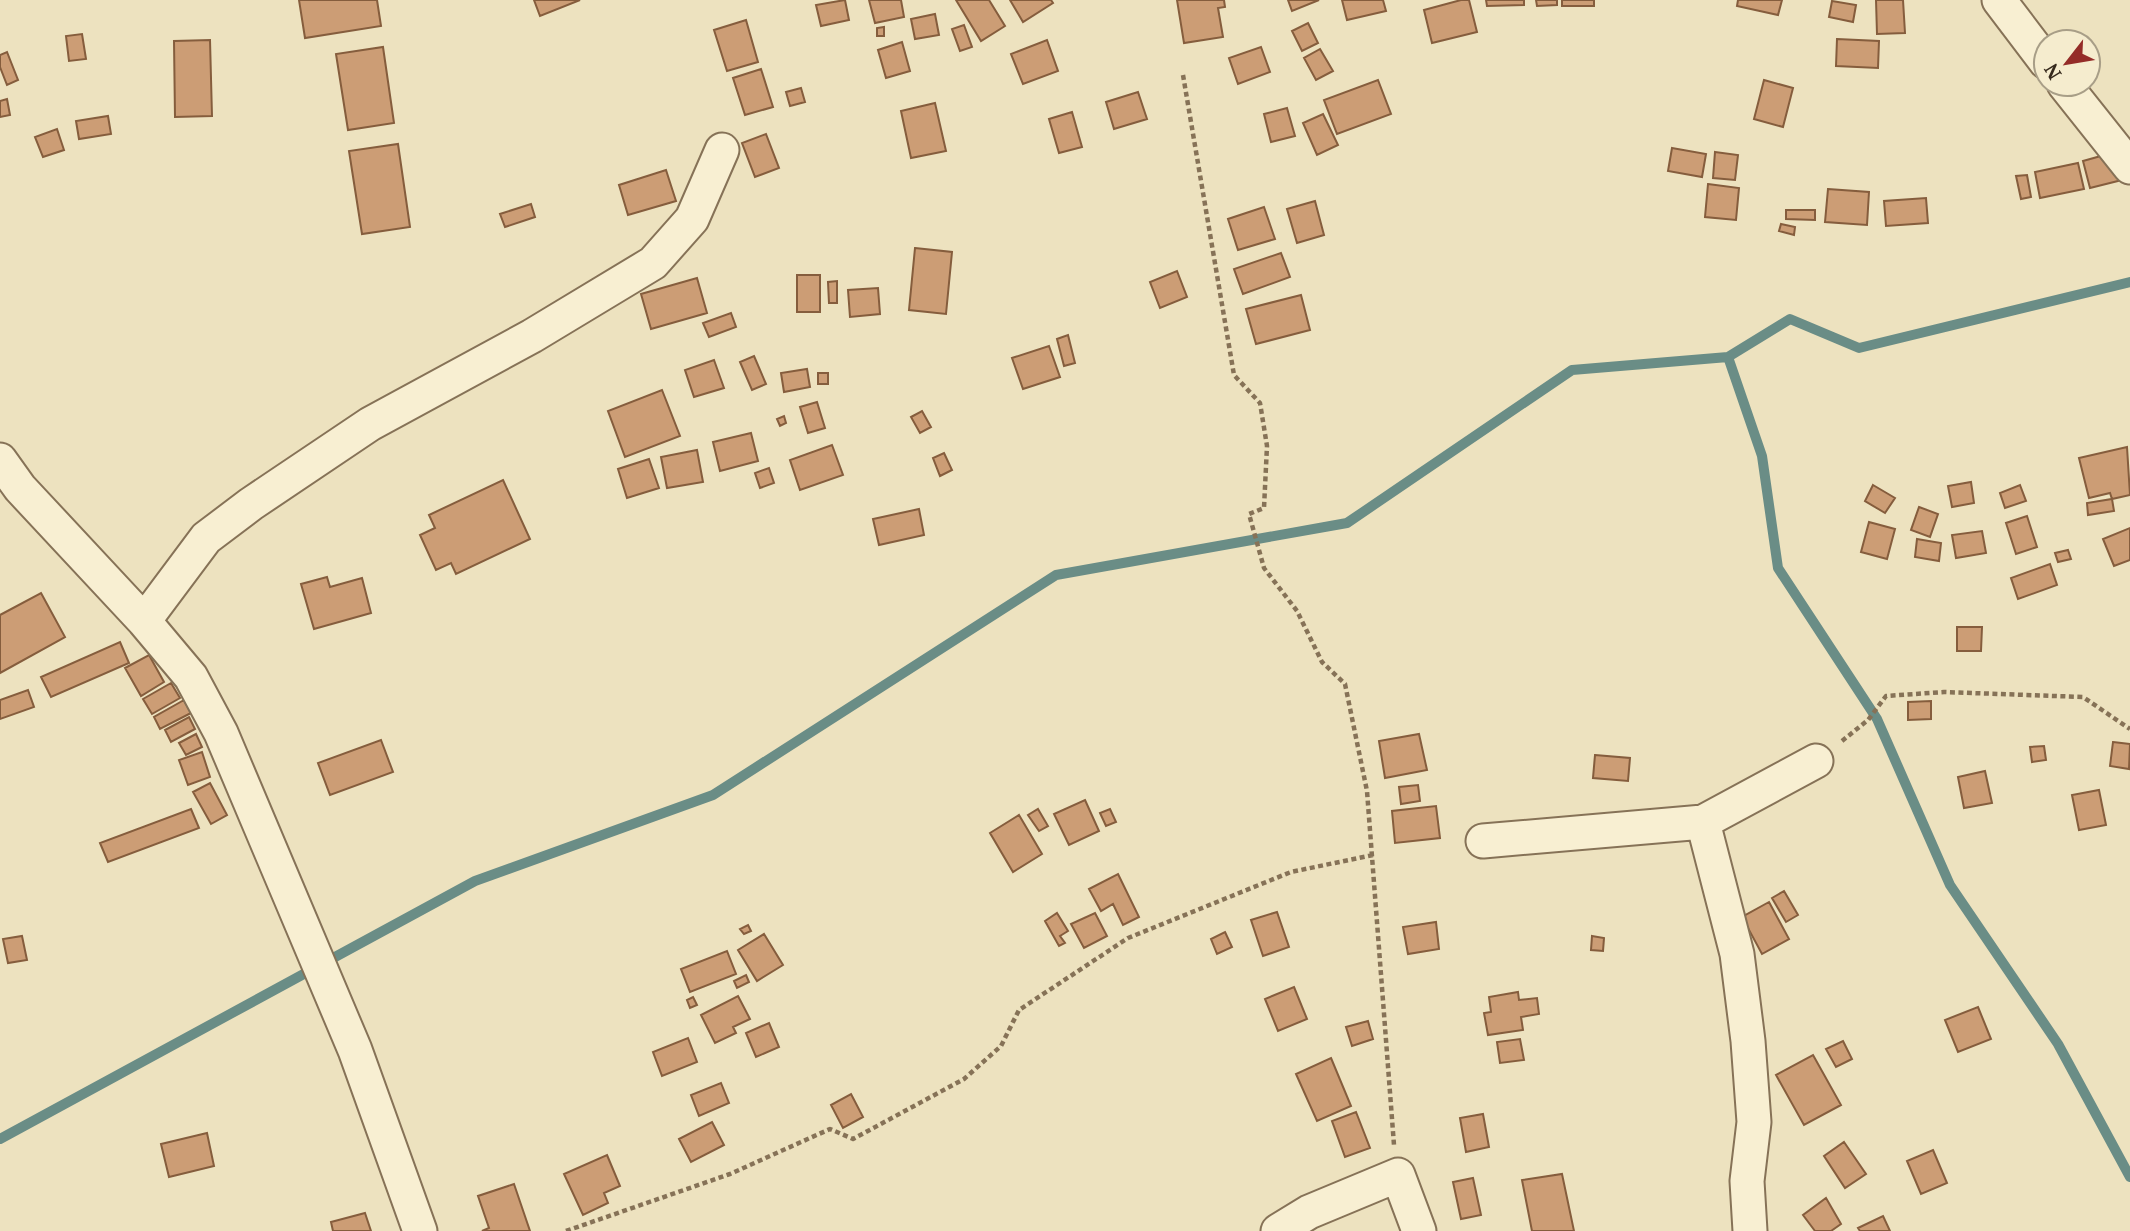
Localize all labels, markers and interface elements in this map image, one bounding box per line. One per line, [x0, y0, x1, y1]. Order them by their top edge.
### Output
north arrow [2032, 28, 2102, 98]
text: N [2037, 59, 2066, 85]

